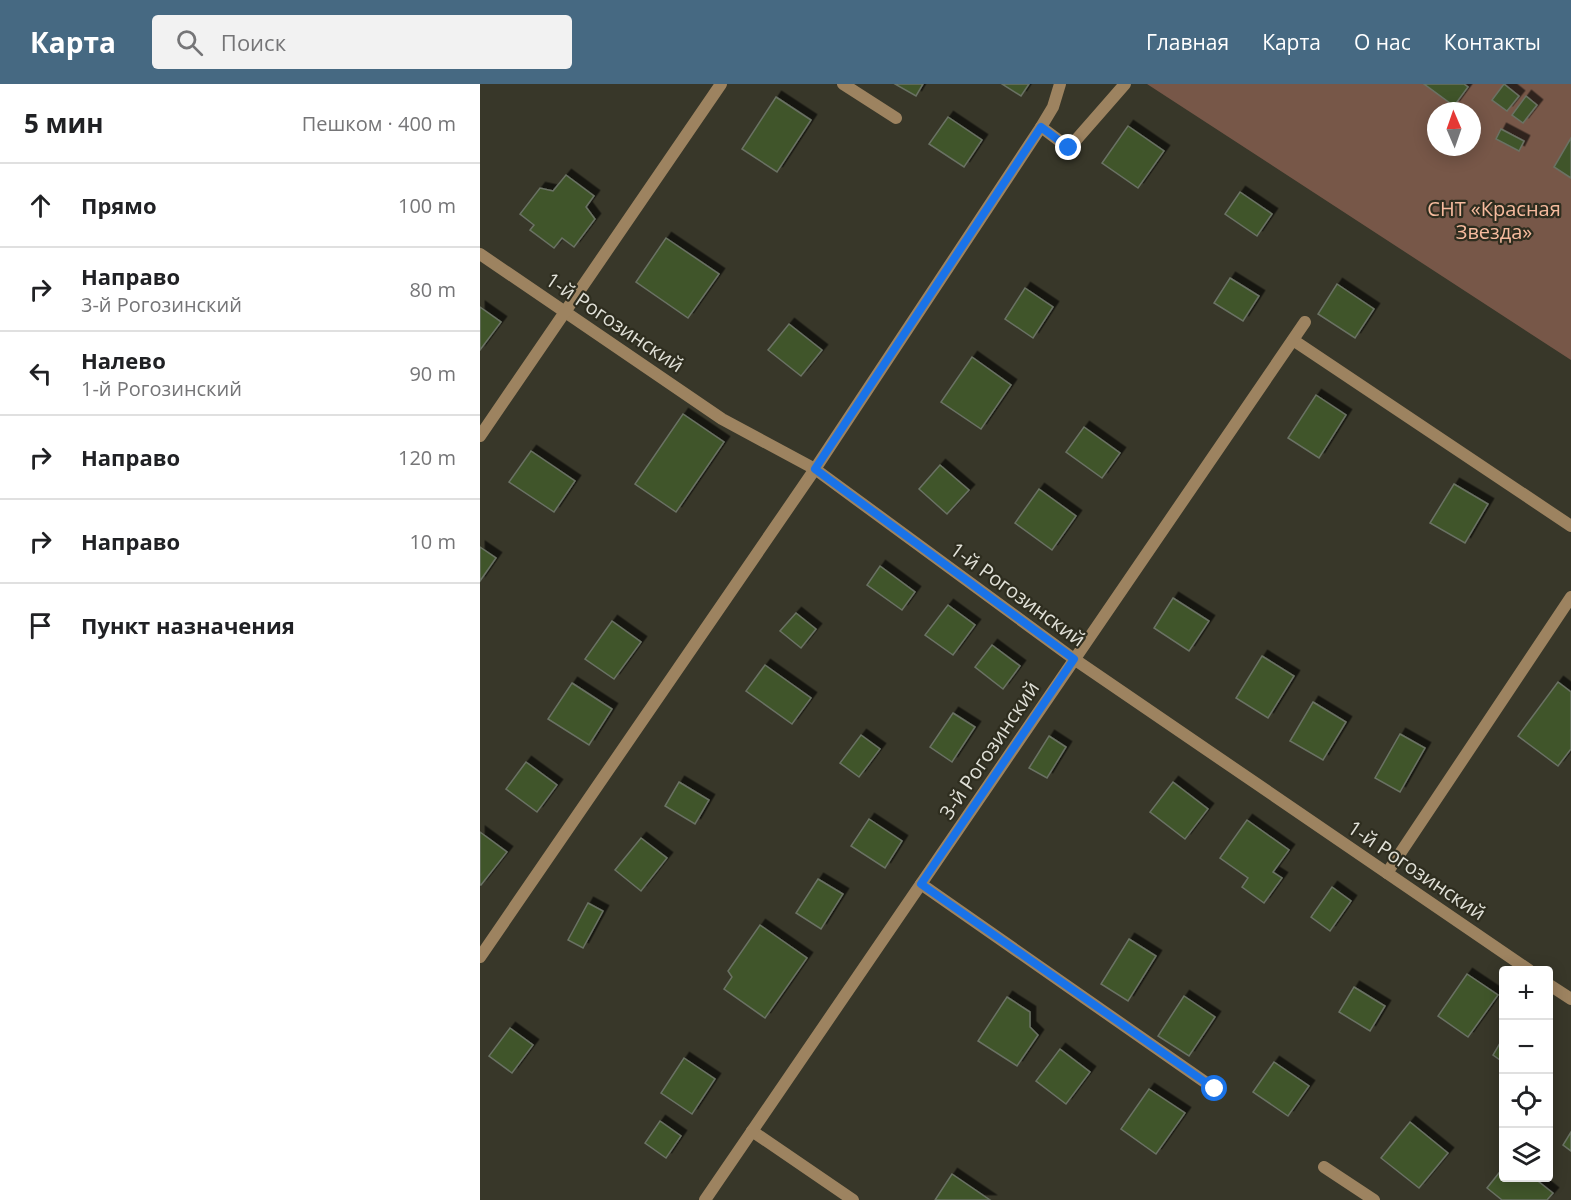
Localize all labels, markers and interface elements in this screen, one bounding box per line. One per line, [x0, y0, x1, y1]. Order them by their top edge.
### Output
search box [152, 15, 572, 69]
text: Карта [30, 23, 116, 61]
icon: search [173, 26, 206, 59]
text: Поиск [221, 27, 286, 57]
text: Главная [1146, 28, 1229, 56]
text: Карта [1262, 28, 1321, 56]
text: О нас [1354, 28, 1411, 56]
text: Контакты [1444, 28, 1541, 56]
north arrow [1427, 102, 1481, 156]
text: 5 мин [24, 105, 104, 141]
text: Пешком · 400 m [302, 110, 456, 137]
route end [1055, 134, 1081, 160]
icon: ahead [24, 189, 57, 222]
text: Прямо [81, 190, 157, 220]
text: 100 m [398, 192, 456, 219]
park label: СНТ «Красная Звезда» [1427, 195, 1561, 245]
text: Направо [81, 261, 180, 291]
street label: 1-й Рогозинский [541, 266, 689, 378]
icon: right [24, 273, 57, 306]
text: 80 m [409, 276, 456, 303]
text: 3-й Рогозинский [81, 291, 242, 318]
text: Налево [81, 345, 166, 375]
icon: left [24, 357, 57, 390]
text: 90 m [409, 360, 456, 387]
text: 1-й Рогозинский [81, 375, 242, 402]
icon: right [24, 441, 57, 474]
text: Направо [81, 442, 180, 472]
text: 120 m [398, 444, 456, 471]
icon: right [24, 525, 57, 558]
text: Направо [81, 526, 180, 556]
text: 10 m [409, 528, 456, 555]
street label: 1-й Рогозинский [945, 536, 1091, 652]
icon: arrive [24, 609, 57, 642]
text: Пункт назначения [81, 610, 295, 640]
street label: 3-й Рогозинский [933, 676, 1045, 824]
street label: 1-й Рогозинский [1343, 814, 1491, 926]
map controls [1499, 966, 1553, 1182]
button: + [1499, 966, 1553, 1020]
button: − [1499, 1020, 1553, 1074]
button: locate [1499, 1074, 1553, 1128]
route start [1201, 1075, 1227, 1101]
button: layers [1499, 1128, 1553, 1182]

